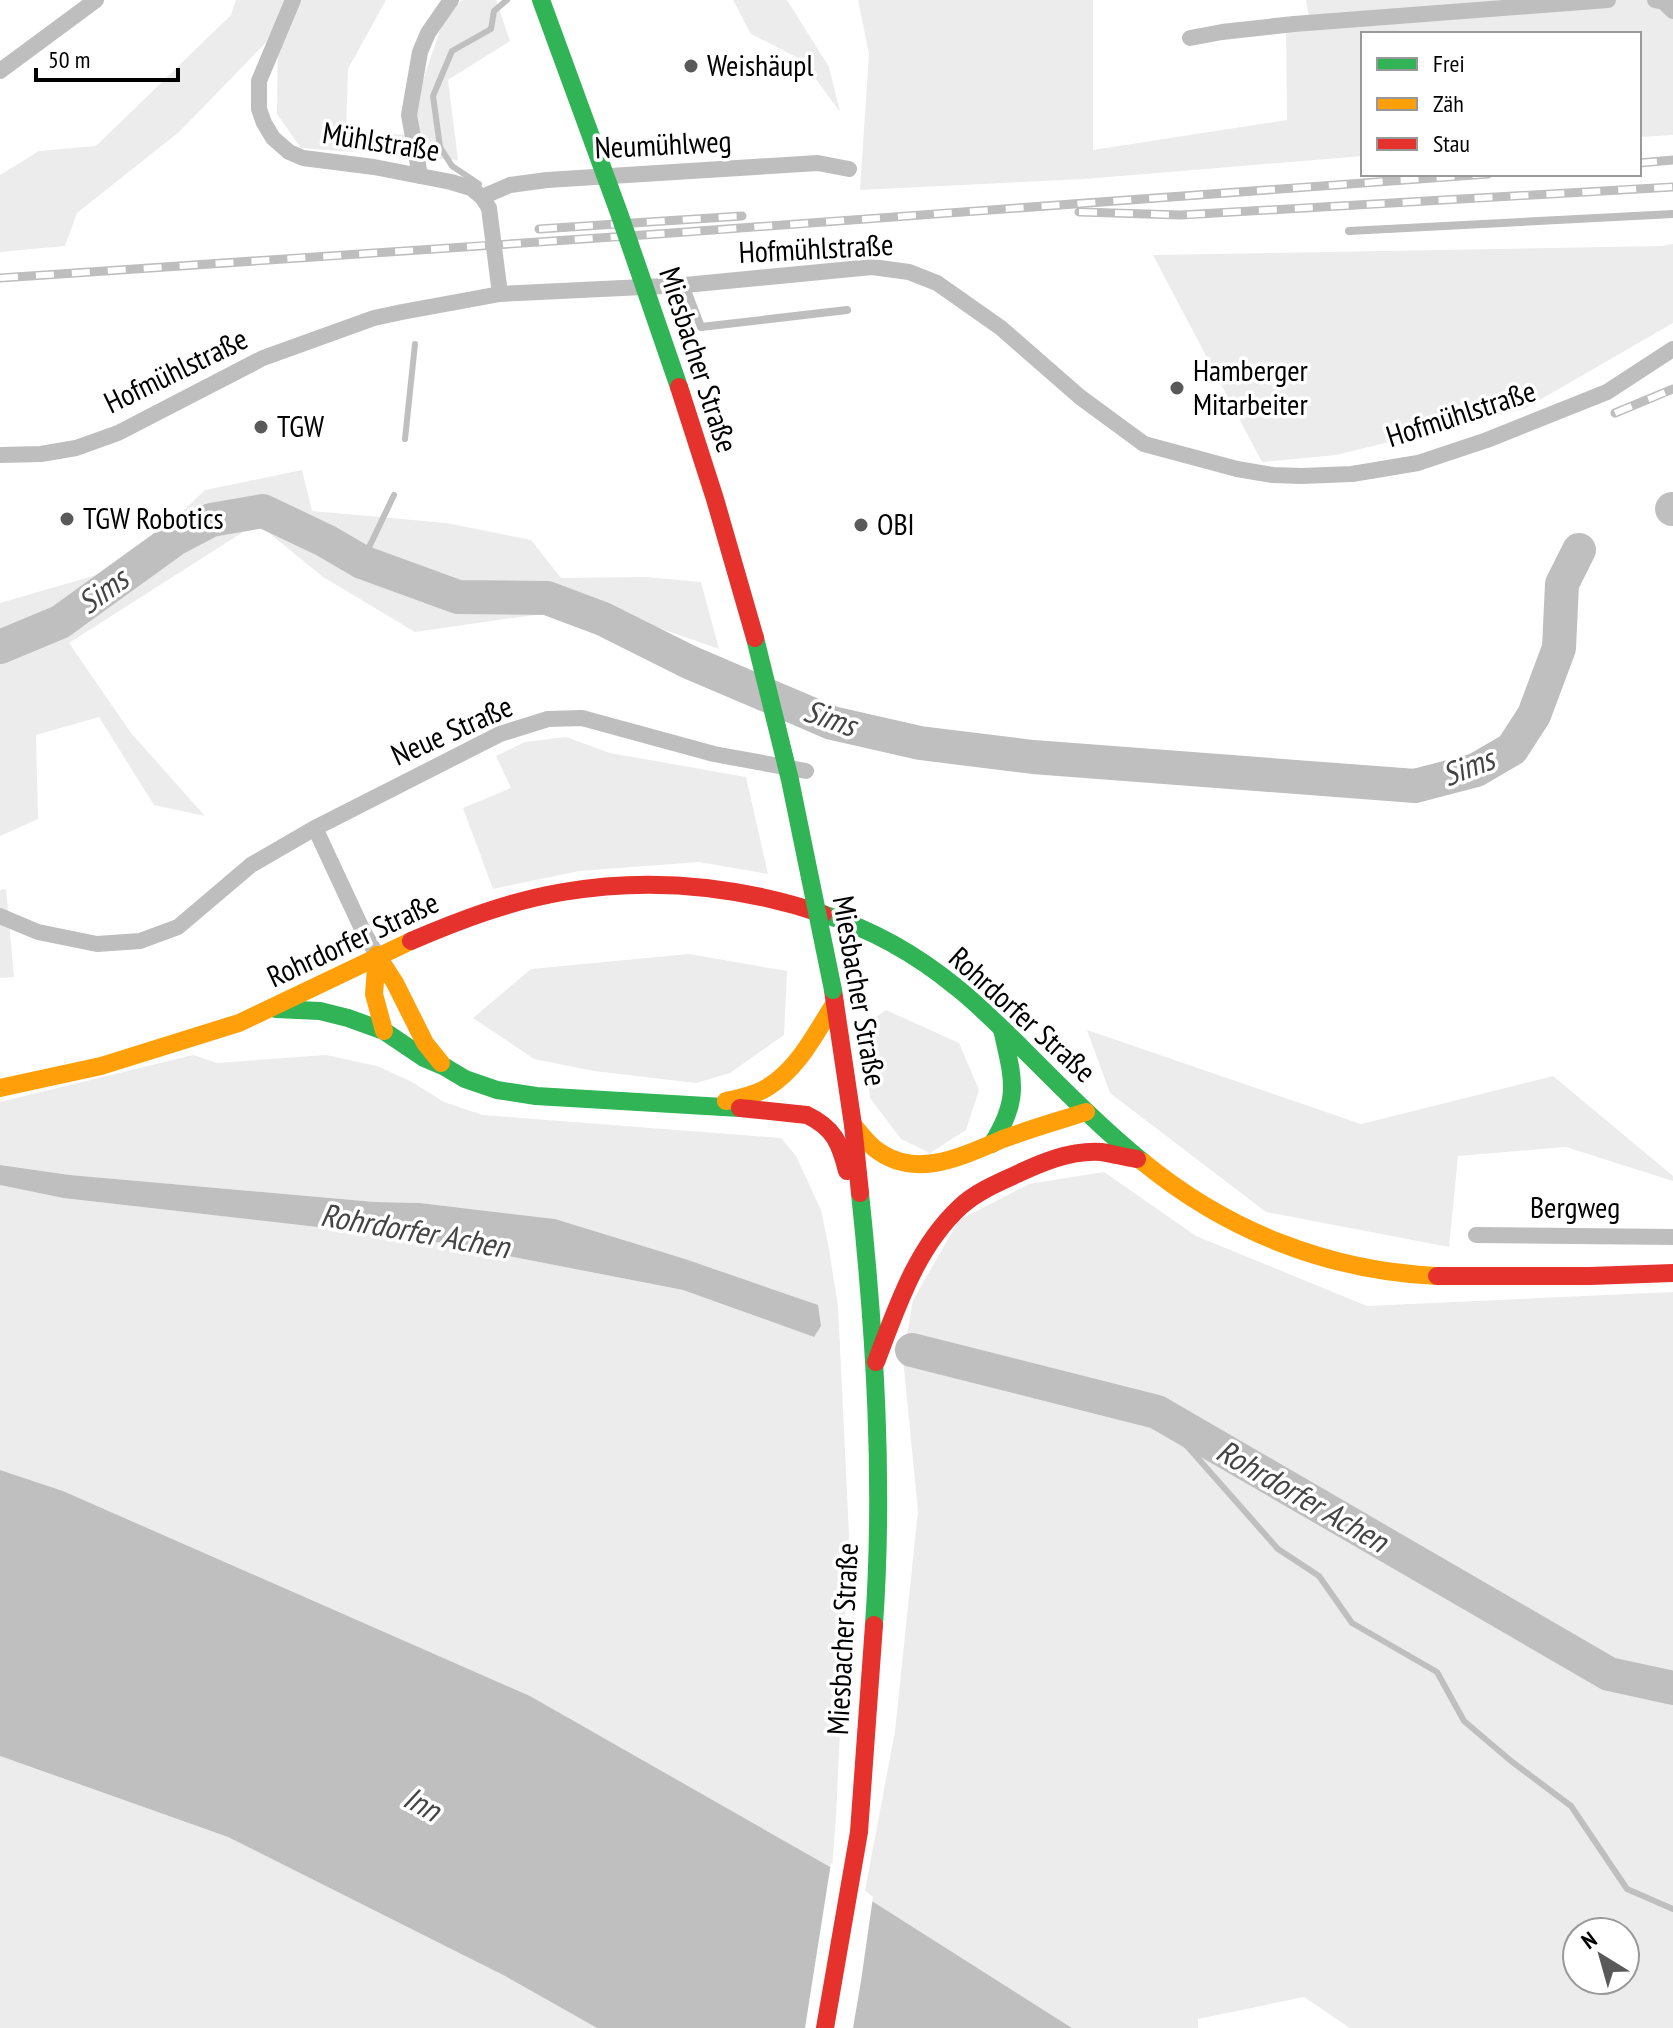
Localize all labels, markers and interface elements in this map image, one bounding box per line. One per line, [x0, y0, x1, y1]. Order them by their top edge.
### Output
scale bar [36, 32, 178, 82]
legend [1361, 32, 1641, 176]
text: 50 m [48, 44, 90, 75]
place label: Weishäupl [707, 45, 813, 84]
text: Frei [1433, 48, 1465, 79]
marker: Weishäupl [682, 57, 700, 75]
text: Zäh [1433, 88, 1464, 119]
street label: Mühlstraße [320, 112, 443, 169]
street label: Neumühlweg [594, 120, 732, 167]
text: Stau [1433, 128, 1470, 159]
street label: Hofmühlstraße [738, 224, 894, 271]
street label: Miesbacher Straße [651, 262, 748, 457]
street label: Hofmühlstraße [97, 318, 253, 421]
place label: Hamberger Mitarbeiter [1193, 350, 1309, 423]
street label: Hofmühlstraße [1381, 370, 1540, 455]
marker: Hamberger Mitarbeiter [1168, 379, 1186, 397]
place label: TGW [277, 406, 324, 445]
marker: TGW [252, 418, 270, 436]
place label: TGW Robotics [83, 498, 224, 537]
place label: OBI [877, 504, 915, 543]
marker: TGW Robotics [58, 510, 76, 528]
marker: OBI [852, 516, 870, 534]
water label: Sims [69, 556, 138, 623]
street label: Neue Straße [385, 686, 518, 774]
water label: Sims [799, 689, 865, 746]
water label: Sims [1436, 736, 1503, 795]
street label: Rohrdorfer Straße [260, 882, 444, 995]
street label: Miesbacher Straße [825, 893, 896, 1089]
street label: Rohrdorfer Straße [941, 938, 1105, 1090]
street label: Bergweg [1530, 1187, 1620, 1226]
water label: Rohrdorfer Achen [318, 1193, 515, 1268]
water label: Rohrdorfer Achen [1209, 1429, 1397, 1562]
street label: Miesbacher Straße [817, 1542, 866, 1736]
water label: Inn [397, 1776, 450, 1831]
north arrow [1561, 1916, 1641, 1996]
text: N [1576, 1925, 1602, 1955]

